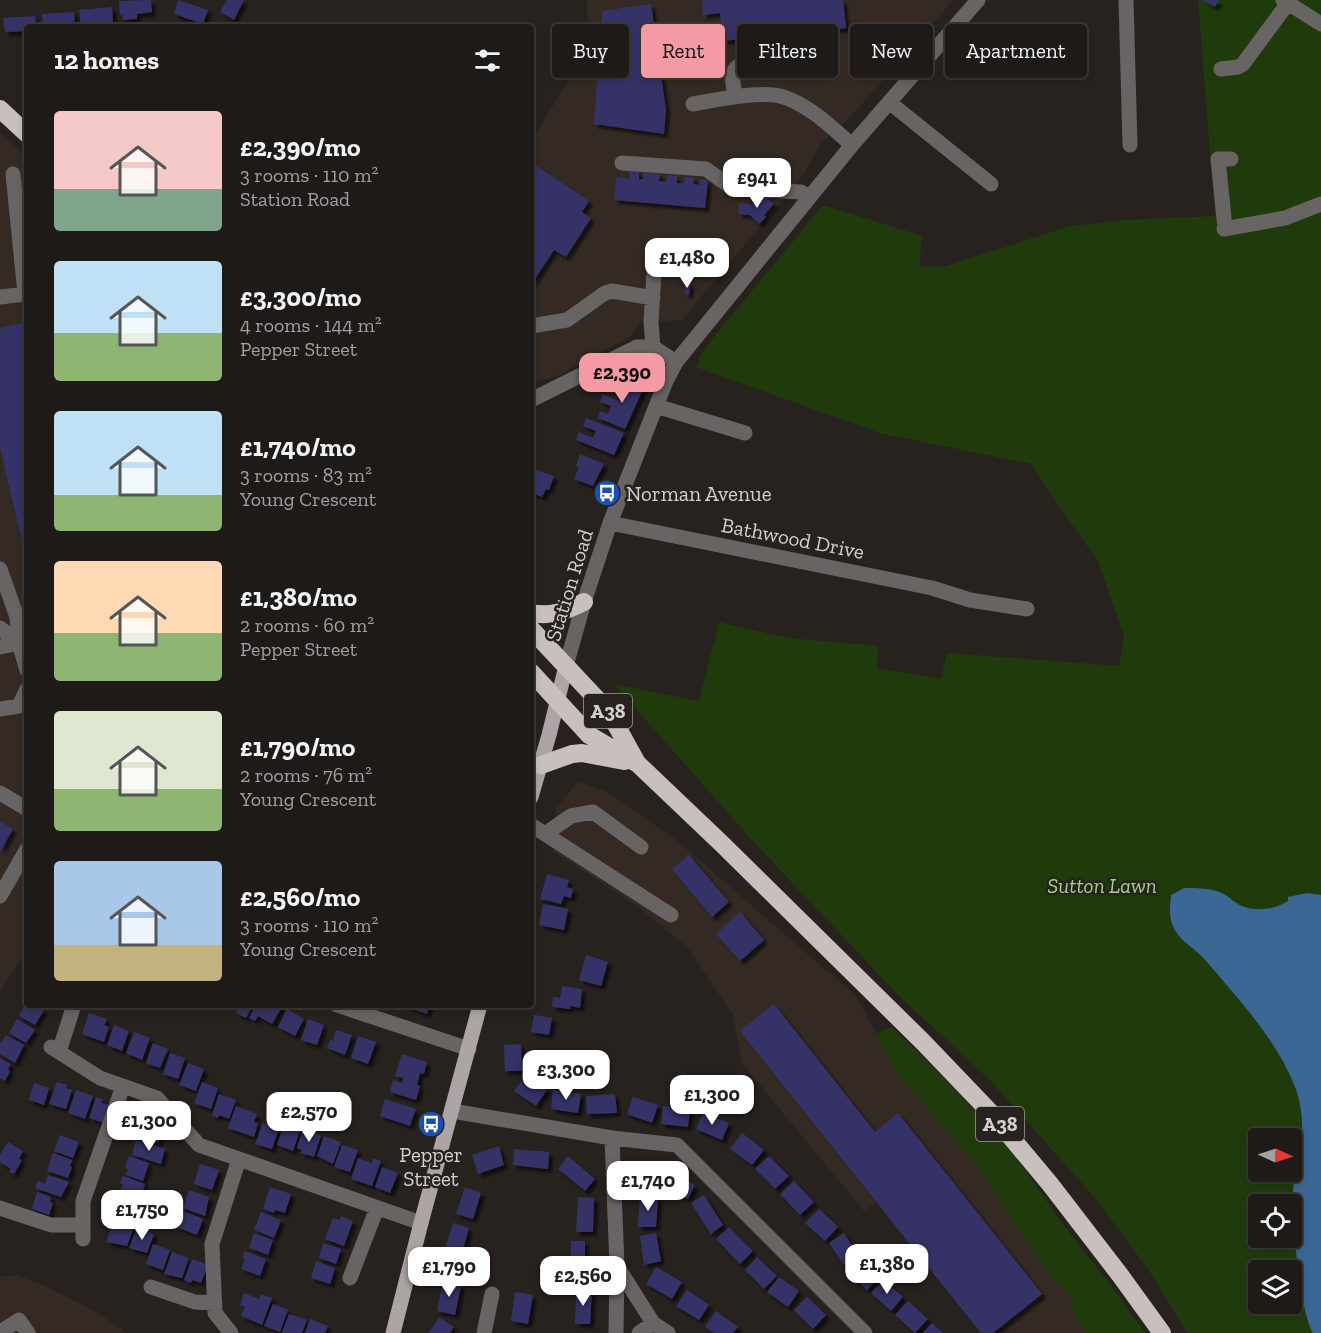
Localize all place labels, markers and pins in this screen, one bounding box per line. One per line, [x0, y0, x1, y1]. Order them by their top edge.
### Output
pin: £941 [721, 158, 793, 209]
pin: £1,480 [638, 238, 736, 289]
pin: £2,390 [573, 353, 671, 404]
bus stop icon: Norman Avenue [592, 478, 622, 508]
place label: Norman Avenue [626, 481, 772, 506]
pin: £3,300 [517, 1050, 615, 1101]
pin: £1,300 [663, 1075, 761, 1126]
pin: £2,570 [260, 1092, 358, 1143]
pin: £1,300 [100, 1101, 198, 1152]
bus stop icon: Pepper Street [416, 1109, 446, 1139]
place label: Pepper Street [399, 1142, 463, 1191]
pin: £1,740 [599, 1161, 697, 1212]
pin: £1,750 [93, 1190, 191, 1241]
pin: £1,380 [838, 1244, 936, 1295]
pin: £1,790 [400, 1247, 498, 1298]
pin: £2,560 [534, 1256, 632, 1307]

